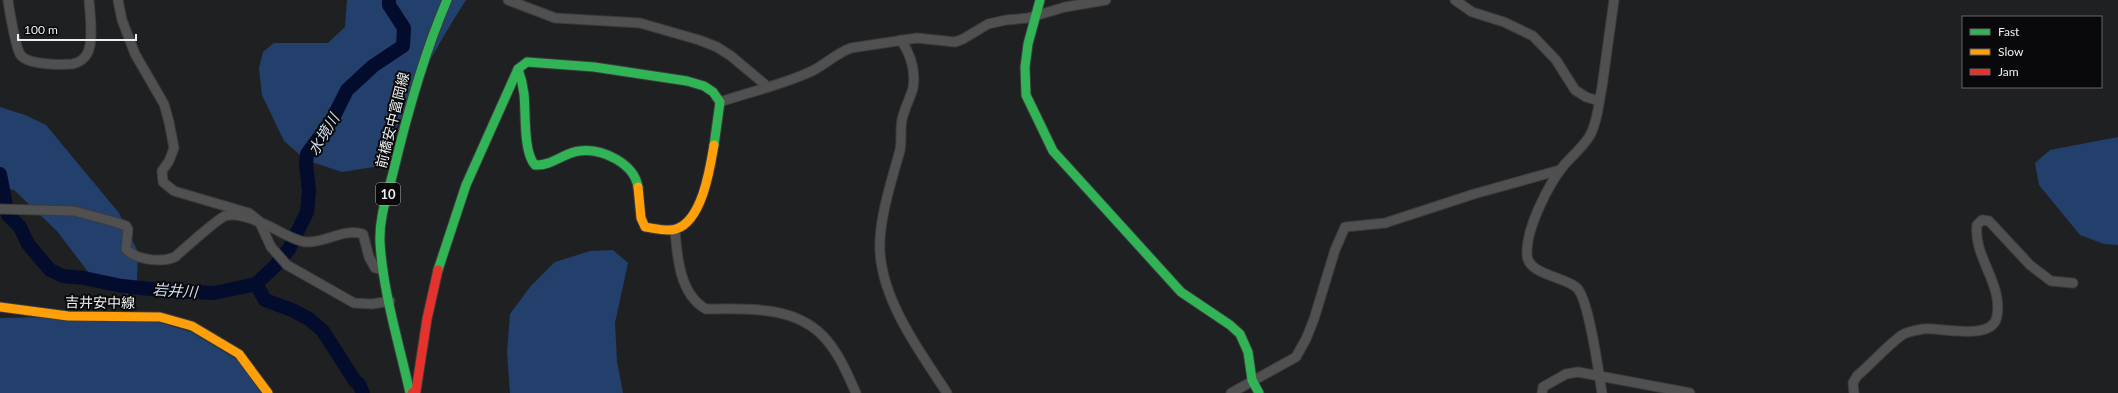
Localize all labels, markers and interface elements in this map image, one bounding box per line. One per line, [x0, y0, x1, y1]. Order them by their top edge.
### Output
scale bar [18, 16, 136, 42]
legend [1962, 16, 2102, 88]
text: 100 m [24, 22, 58, 37]
text: Fast [1998, 24, 2020, 39]
text: Slow [1998, 44, 2024, 59]
text: Jam [1998, 64, 2019, 79]
street label: 前橋安中富岡線 [372, 70, 412, 170]
water label: 水境川 [304, 108, 343, 158]
road number: 10 [376, 183, 400, 205]
water label: 岩井川 [152, 279, 200, 301]
street label: 吉井安中線 [65, 293, 135, 311]

